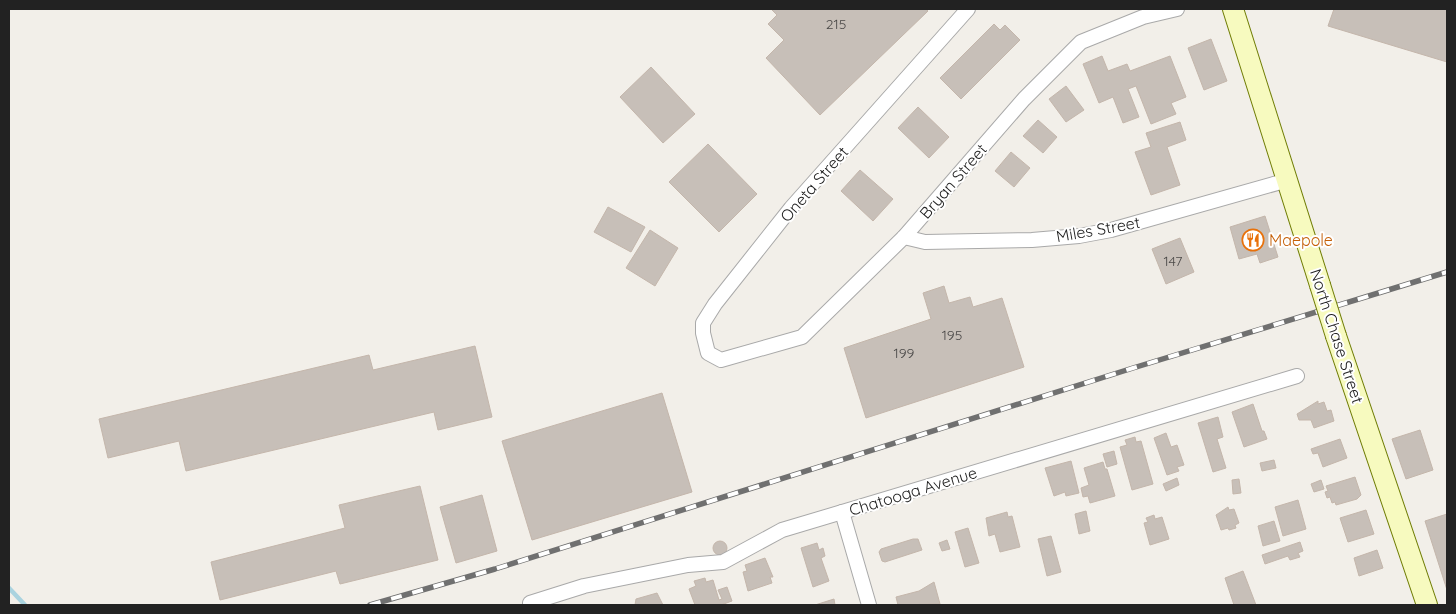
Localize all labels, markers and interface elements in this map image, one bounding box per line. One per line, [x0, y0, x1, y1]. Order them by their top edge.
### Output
house number: 215 [826, 15, 846, 33]
street label: Bryan Street [915, 139, 991, 223]
street label: Oneta Street [776, 142, 852, 226]
street label: Miles Street [1054, 212, 1142, 246]
restaurant icon: Maepole [1241, 228, 1265, 252]
place label: Maepole [1269, 230, 1333, 250]
house number: 147 [1163, 252, 1183, 270]
street label: North Chase Street [1306, 266, 1368, 406]
house number: 195 [942, 326, 962, 344]
house number: 199 [894, 344, 915, 362]
street label: Chatooga Avenue [847, 462, 979, 520]

